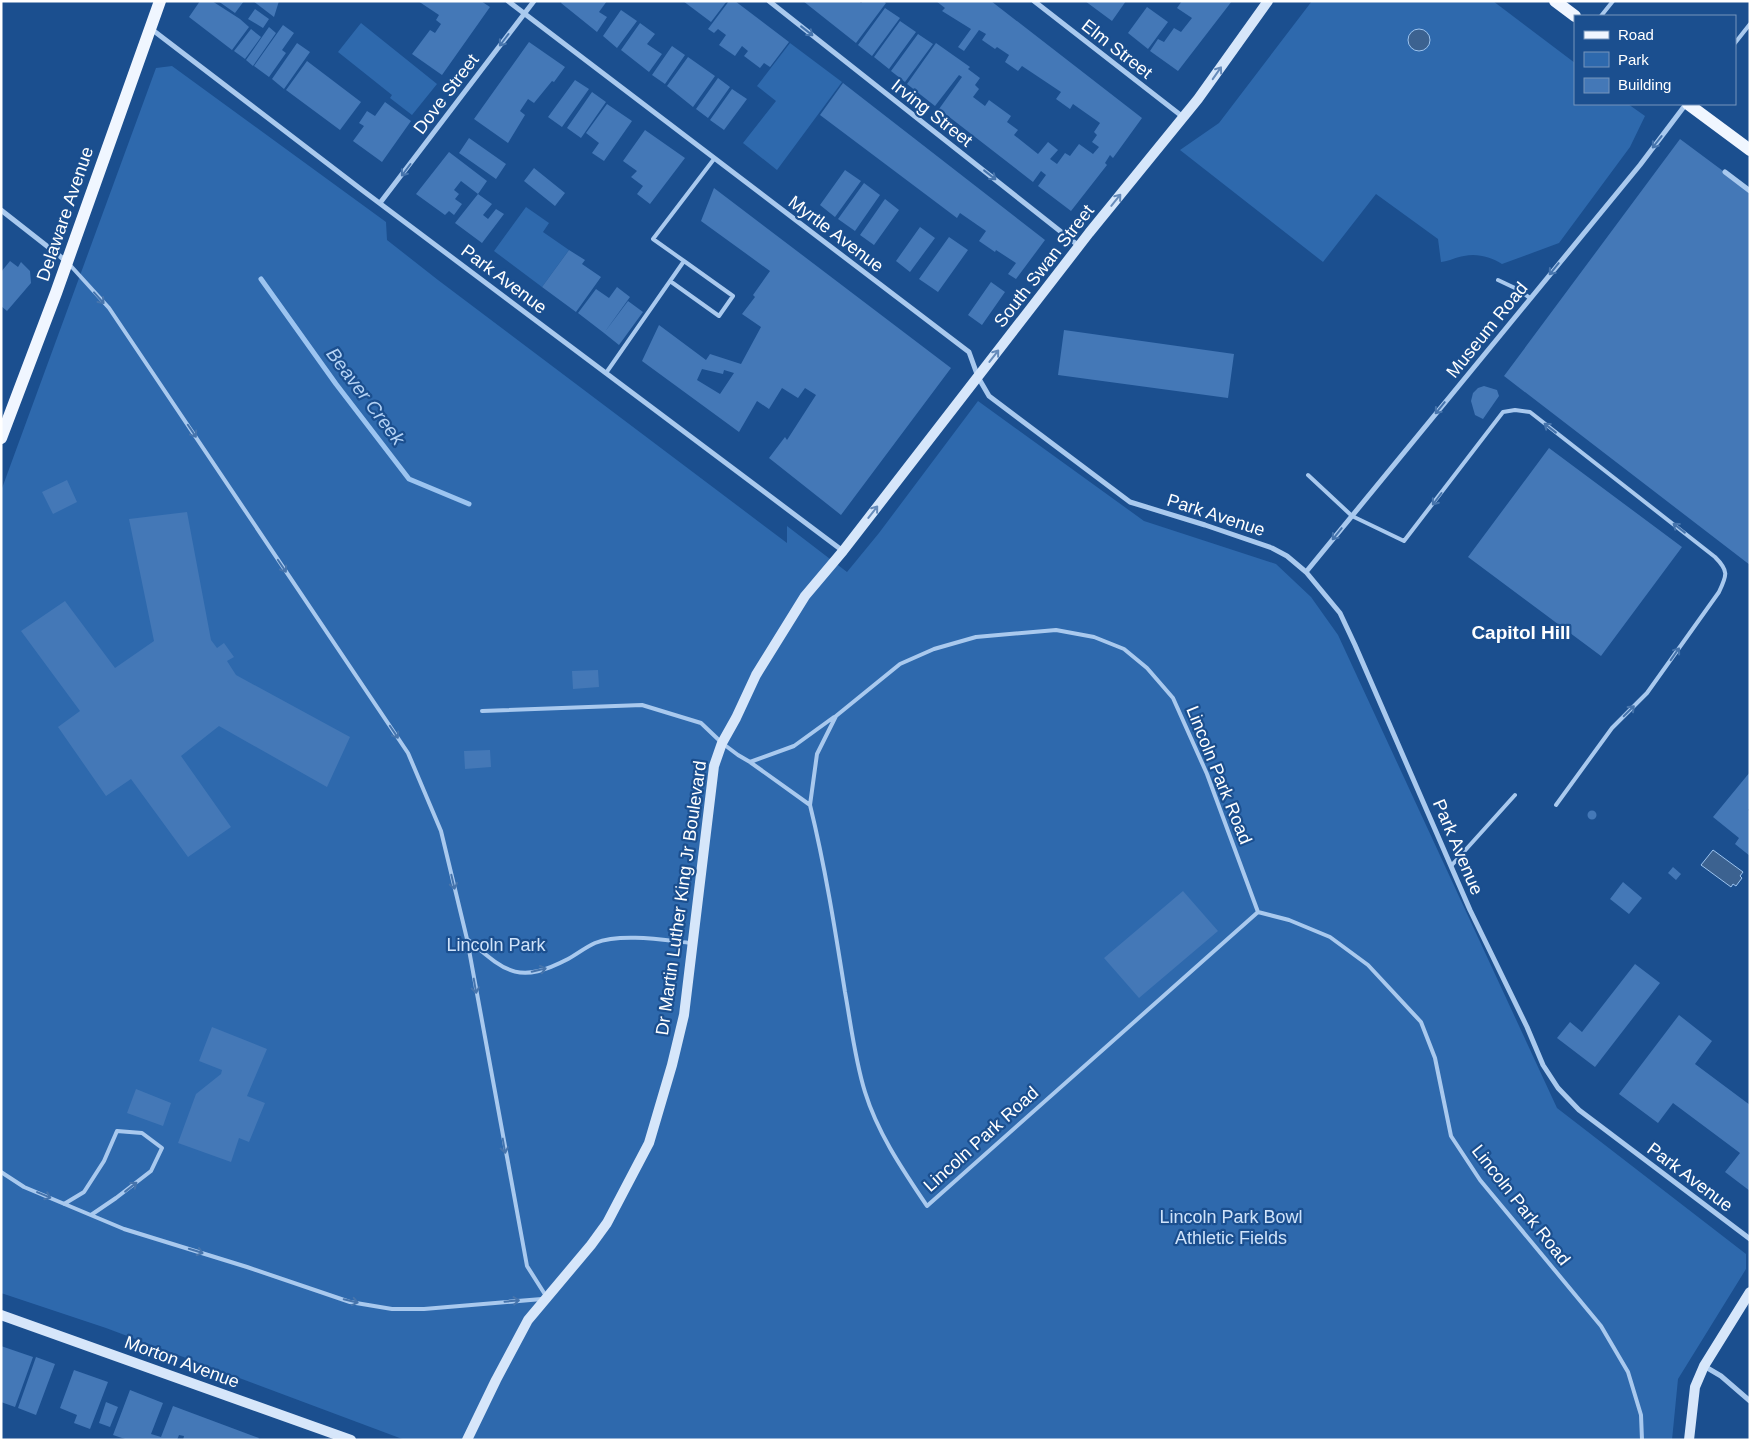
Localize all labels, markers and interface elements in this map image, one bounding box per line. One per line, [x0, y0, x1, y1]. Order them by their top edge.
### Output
street label: Elm Street [1078, 15, 1156, 83]
legend [1574, 15, 1736, 105]
one-way arrow [800, 26, 813, 37]
text: Road [1618, 26, 1654, 43]
one-way arrow [499, 33, 510, 46]
street label: Dove Street [409, 50, 483, 138]
text: Park [1618, 51, 1649, 68]
one-way arrow [1212, 66, 1222, 80]
street label: Irving Street [888, 75, 976, 151]
text: Building [1618, 76, 1671, 93]
one-way arrow [1651, 136, 1662, 149]
street label: Delaware Avenue [33, 144, 97, 284]
one-way arrow [401, 163, 412, 176]
one-way arrow [983, 170, 996, 181]
street label: Myrtle Avenue [785, 192, 887, 276]
one-way arrow [1110, 194, 1121, 207]
street label: South Swan Street [990, 201, 1098, 331]
street label: Park Avenue [457, 240, 551, 318]
one-way arrow [1549, 262, 1560, 275]
street label: Museum Road [1442, 278, 1532, 382]
one-way arrow [94, 291, 105, 304]
water label: Beaver Creek [322, 344, 410, 450]
one-way arrow [989, 350, 1000, 363]
one-way arrow [1435, 401, 1446, 414]
one-way arrow [1544, 423, 1557, 434]
one-way arrow [187, 424, 197, 438]
street label: Park Avenue [1165, 490, 1267, 540]
one-way arrow [1431, 492, 1442, 505]
one-way arrow [868, 506, 879, 519]
one-way arrow [1673, 523, 1686, 534]
one-way arrow [1332, 527, 1343, 540]
one-way arrow [277, 559, 287, 573]
district label: Capitol Hill [1471, 622, 1571, 643]
one-way arrow [1670, 647, 1680, 661]
street label: Lincoln Park Road [1182, 703, 1256, 847]
one-way arrow [1623, 705, 1635, 717]
one-way arrow [388, 725, 399, 739]
street label: Dr Martin Luther King Jr Boulevard [652, 759, 710, 1037]
street label: Park Avenue [1429, 796, 1487, 898]
one-way arrow [449, 874, 458, 890]
park label: Lincoln Park [446, 935, 547, 955]
one-way arrow [531, 965, 547, 974]
one-way arrow [471, 978, 481, 994]
street label: Lincoln Park Road [920, 1082, 1042, 1196]
one-way arrow [500, 1138, 510, 1154]
street label: Park Avenue [1643, 1138, 1737, 1216]
street label: Lincoln Park Road [1468, 1141, 1574, 1269]
one-way arrow [124, 1182, 138, 1192]
one-way arrow [36, 1191, 51, 1200]
park label: Lincoln Park Bowl Athletic Fields [1159, 1207, 1303, 1248]
one-way arrow [188, 1247, 204, 1257]
one-way arrow [504, 1296, 520, 1306]
one-way arrow [342, 1297, 358, 1306]
street label: Morton Avenue [122, 1332, 242, 1392]

